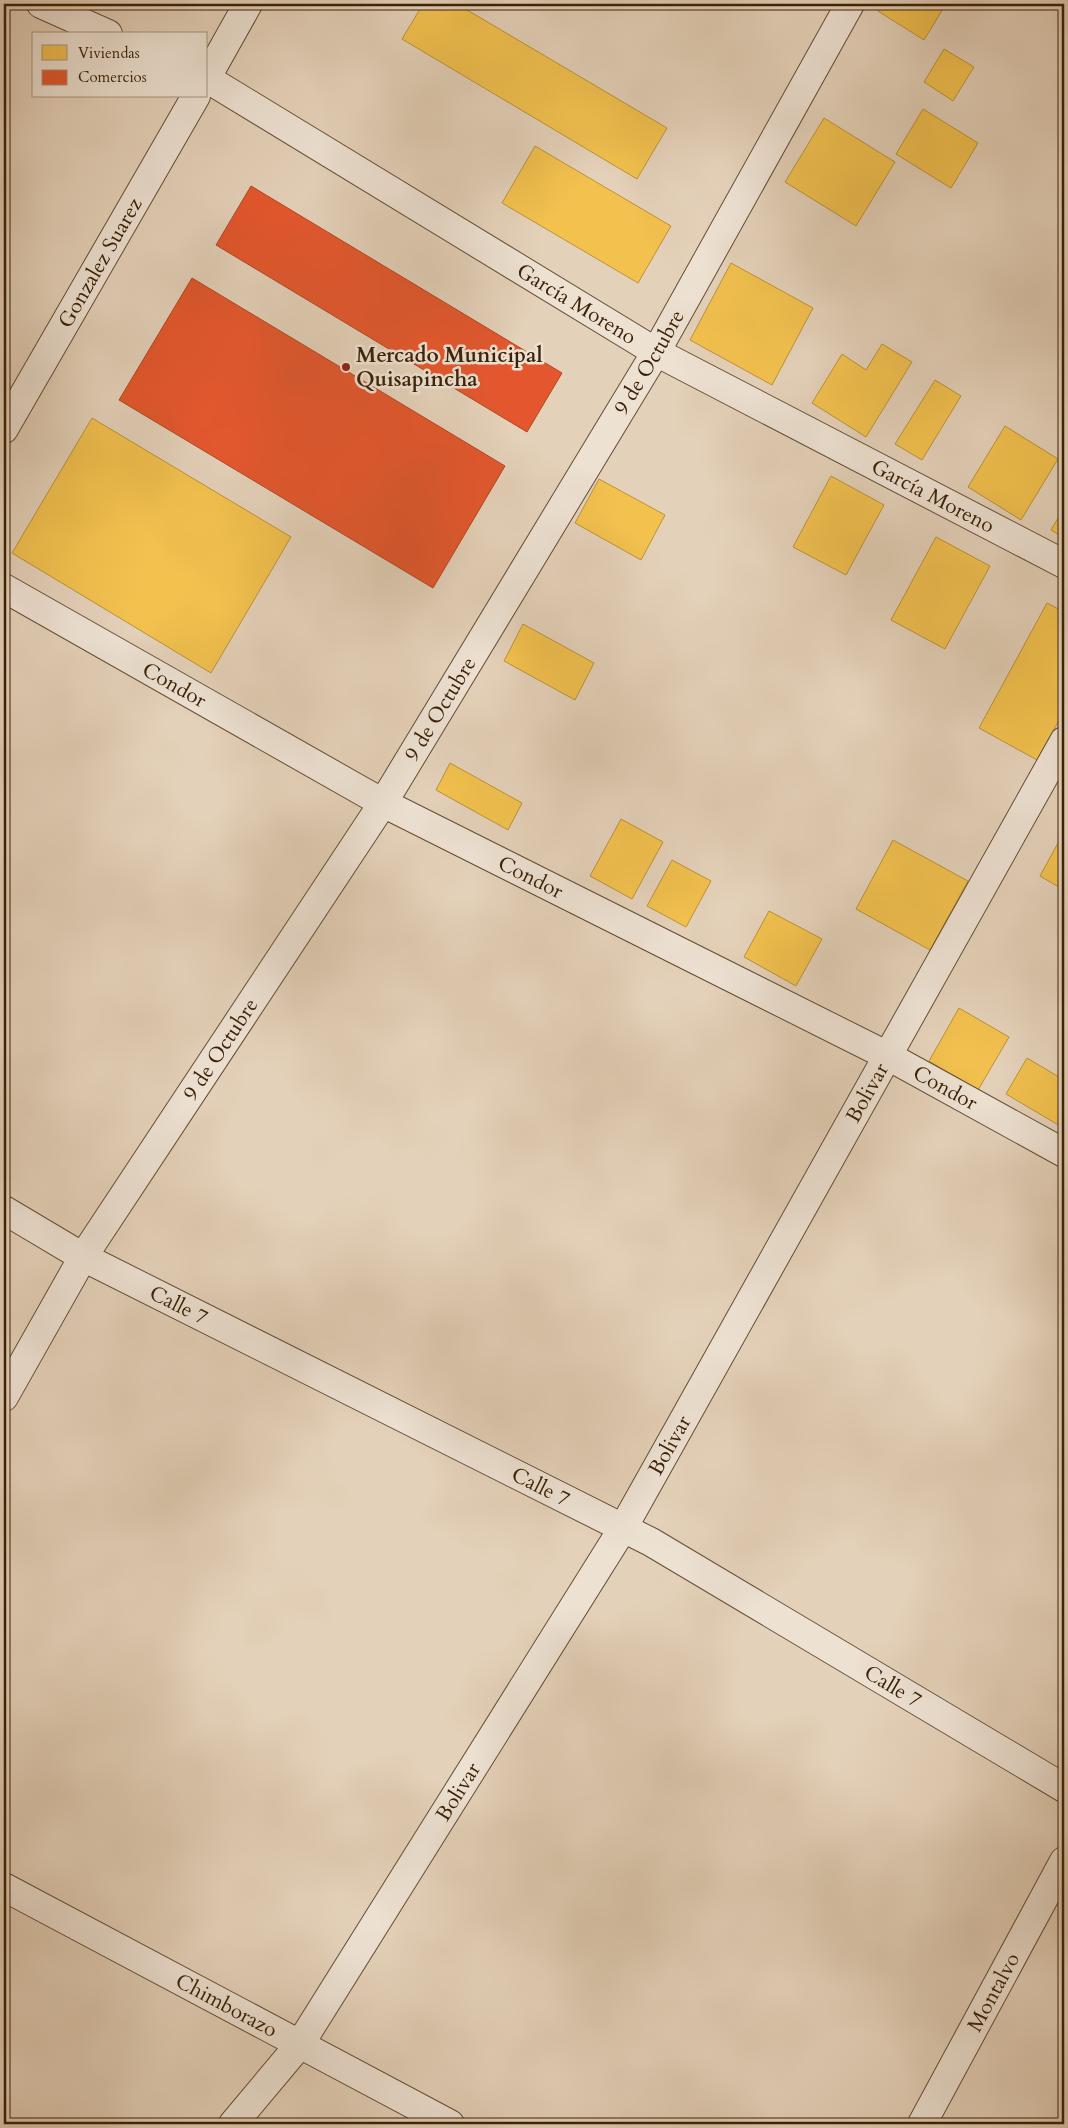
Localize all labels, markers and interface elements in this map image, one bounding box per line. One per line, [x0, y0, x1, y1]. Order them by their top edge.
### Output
legend [32, 32, 208, 98]
text: Viviendas [78, 43, 140, 63]
text: Comercios [78, 67, 147, 87]
street label: Gonzalez Suarez [51, 192, 150, 333]
street label: García Moreno [511, 257, 642, 352]
street label: 9 de Octubre [607, 305, 692, 420]
place label: Mercado Municipal Quisapincha [356, 341, 543, 394]
marker: Mercado Municipal Quisapincha [340, 361, 352, 373]
street label: García Moreno [866, 452, 999, 540]
street label: 9 de Octubre [398, 651, 483, 767]
street label: Condor [137, 655, 212, 715]
street label: Condor [493, 849, 568, 906]
street label: 9 de Octubre [176, 992, 265, 1106]
street label: Bolivar [839, 1058, 896, 1128]
street label: Condor [908, 1059, 983, 1118]
street label: Calle 7 [144, 1279, 213, 1332]
street label: Bolivar [641, 1410, 698, 1481]
street label: Calle 7 [506, 1460, 575, 1514]
street label: Calle 7 [859, 1658, 927, 1715]
street label: Bolivar [429, 1757, 488, 1827]
street label: Montalvo [960, 1947, 1027, 2037]
street label: Chimborazo [170, 1967, 282, 2045]

